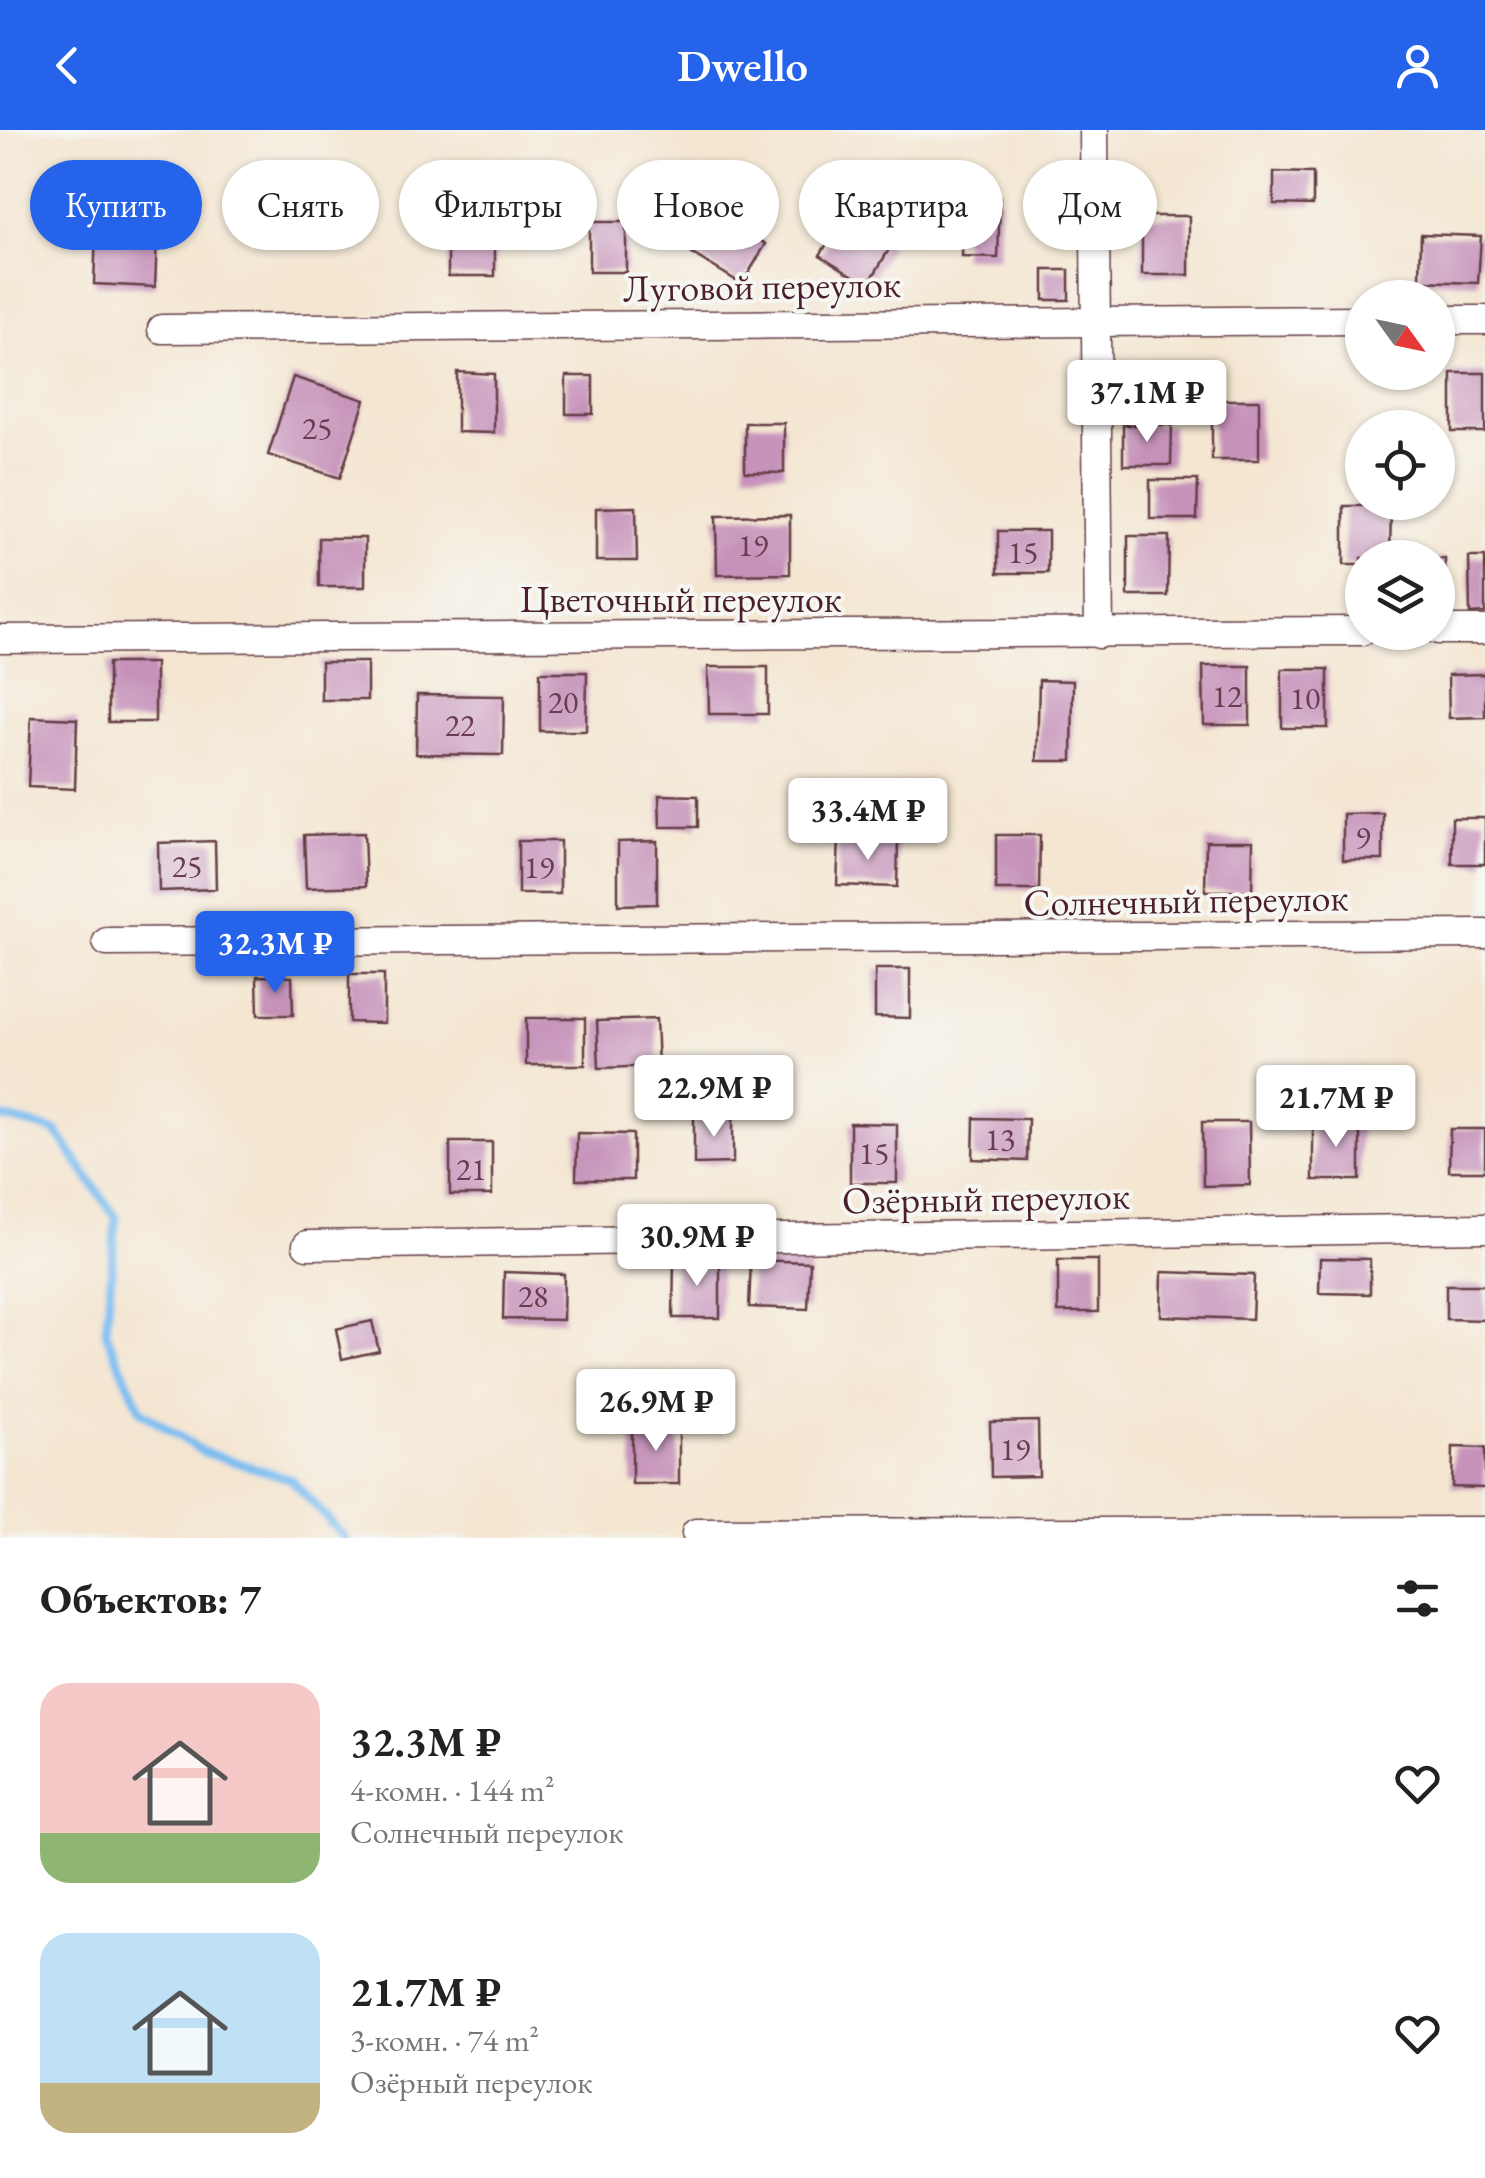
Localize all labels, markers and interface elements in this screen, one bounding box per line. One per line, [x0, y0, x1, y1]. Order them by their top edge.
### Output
text: Dwello [677, 36, 808, 94]
icon: back [40, 38, 95, 93]
icon: person [1390, 38, 1445, 93]
chip: Купить [30, 160, 202, 250]
chip: Снять [222, 160, 379, 250]
chip: Фильтры [399, 160, 597, 250]
chip: Новое [617, 160, 779, 250]
chip: Квартира [799, 160, 1003, 250]
chip: Дом [1023, 160, 1157, 250]
street label: Луговой переулок [623, 259, 901, 312]
north arrow [1345, 280, 1455, 390]
map controls [1345, 280, 1455, 650]
pin: 37.1M ₽ [1055, 360, 1239, 445]
text: 37.1M ₽ [1089, 371, 1205, 413]
house number: 25 [302, 407, 332, 449]
button: locate [1345, 410, 1455, 520]
house number: 19 [738, 524, 768, 566]
house number: 15 [1008, 531, 1038, 573]
button: layers [1345, 540, 1455, 650]
street label: Цветочный переулок [520, 574, 842, 623]
house number: 12 [1212, 675, 1243, 717]
house number: 10 [1290, 677, 1320, 719]
house number: 20 [548, 681, 578, 723]
house number: 22 [445, 704, 476, 746]
pin: 33.4M ₽ [776, 778, 960, 863]
text: 33.4M ₽ [810, 789, 926, 831]
house number: 9 [1355, 816, 1371, 858]
house number: 25 [172, 845, 202, 887]
house number: 19 [524, 846, 554, 888]
street label: Солнечный переулок [1023, 872, 1349, 927]
pin: 32.3M ₽ [183, 911, 367, 996]
text: 32.3M ₽ [217, 922, 333, 964]
pin: 22.9M ₽ [622, 1055, 806, 1140]
pin: 21.7M ₽ [1244, 1065, 1428, 1150]
text: 22.9M ₽ [656, 1066, 772, 1108]
text: 21.7M ₽ [1278, 1076, 1394, 1118]
house number: 13 [985, 1118, 1015, 1160]
house number: 15 [859, 1132, 889, 1174]
house number: 21 [456, 1148, 486, 1190]
street label: Озёрный переулок [842, 1170, 1130, 1225]
pin: 30.9M ₽ [605, 1204, 789, 1289]
text: 30.9M ₽ [639, 1215, 755, 1257]
house number: 28 [518, 1275, 548, 1317]
pin: 26.9M ₽ [564, 1369, 748, 1454]
text: 26.9M ₽ [598, 1380, 714, 1422]
house number: 19 [1000, 1428, 1030, 1470]
text: Объектов: 7 [40, 1571, 261, 1626]
icon: filters [1390, 1571, 1445, 1626]
text: 32.3M ₽ [350, 1714, 501, 1769]
icon: home [120, 1723, 240, 1843]
icon: heart [1390, 1756, 1445, 1811]
text: 4-комн. · 144 m² [350, 1769, 555, 1811]
text: Солнечный переулок [350, 1811, 624, 1853]
text: 21.7M ₽ [350, 1964, 501, 2019]
icon: home [120, 1973, 240, 2093]
icon: heart [1390, 2006, 1445, 2061]
text: 3-комн. · 74 m² [350, 2019, 539, 2061]
text: Озёрный переулок [350, 2061, 593, 2103]

